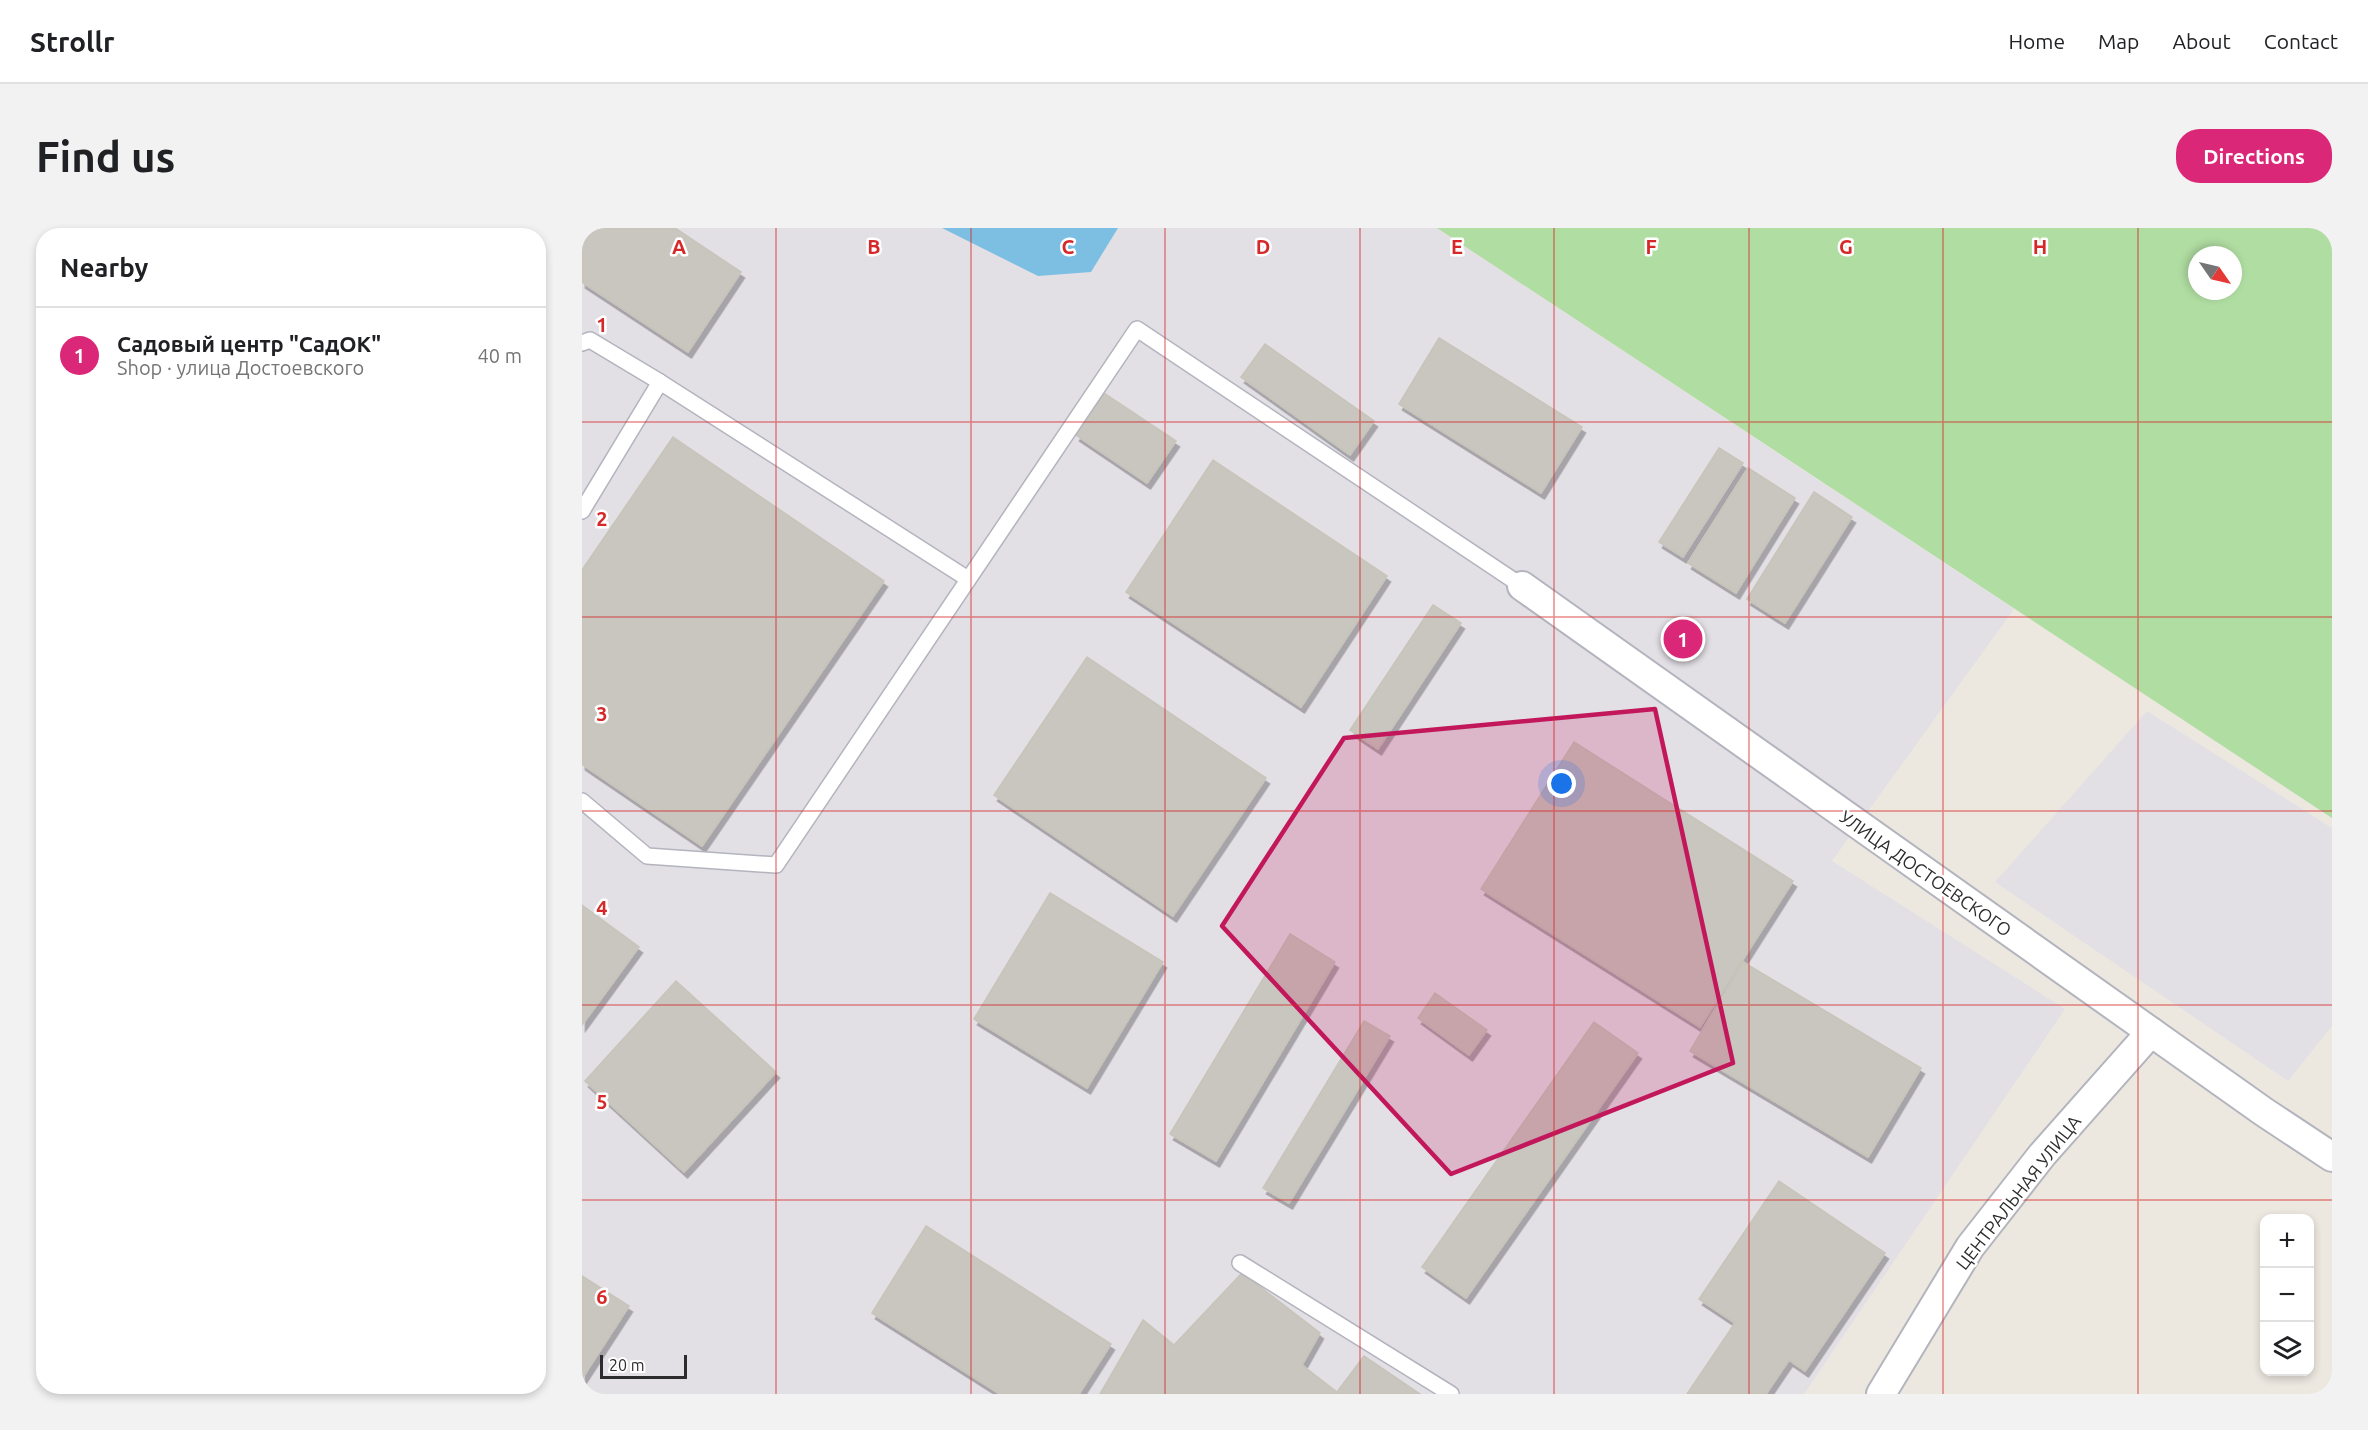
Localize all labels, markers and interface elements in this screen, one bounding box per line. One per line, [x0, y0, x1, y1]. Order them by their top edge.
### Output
text: Strollr [30, 26, 115, 57]
text: Home [2008, 29, 2065, 53]
text: Map [2098, 29, 2139, 53]
text: About [2172, 29, 2231, 53]
text: Contact [2264, 29, 2338, 53]
button: Directions [2176, 129, 2332, 183]
text: Find us [36, 133, 175, 180]
text: A [672, 235, 686, 258]
text: B [867, 235, 881, 258]
text: C [1062, 235, 1075, 258]
text: D [1256, 235, 1270, 258]
text: E [1451, 235, 1463, 258]
text: F [1645, 235, 1657, 258]
text: G [1839, 235, 1853, 258]
text: H [2033, 235, 2047, 258]
north arrow [2188, 246, 2242, 300]
text: Nearby [60, 253, 148, 282]
text: 1 [596, 313, 608, 336]
text: Садовый центр "СадОК" [117, 331, 381, 356]
text: 1 [74, 344, 85, 367]
text: 40 m [478, 344, 522, 367]
text: Shop · улица Достоевского [117, 356, 364, 379]
text: 2 [596, 507, 608, 530]
pin: 1 [1664, 616, 1702, 662]
text: 3 [596, 702, 608, 725]
your location [1547, 769, 1576, 798]
street label: УЛИЦА ДОСТОЕВСКОГО [1836, 806, 2016, 940]
text: 4 [596, 896, 608, 919]
text: 5 [596, 1090, 608, 1113]
street label: ЦЕНТРАЛЬНАЯ УЛИЦА [1952, 1111, 2085, 1273]
map controls [2260, 1214, 2314, 1376]
button: + [2260, 1214, 2314, 1268]
button: − [2260, 1268, 2314, 1322]
text: 6 [596, 1285, 608, 1308]
button: layers [2260, 1322, 2314, 1376]
scale bar [600, 1352, 687, 1380]
text: 20 m [609, 1356, 645, 1374]

